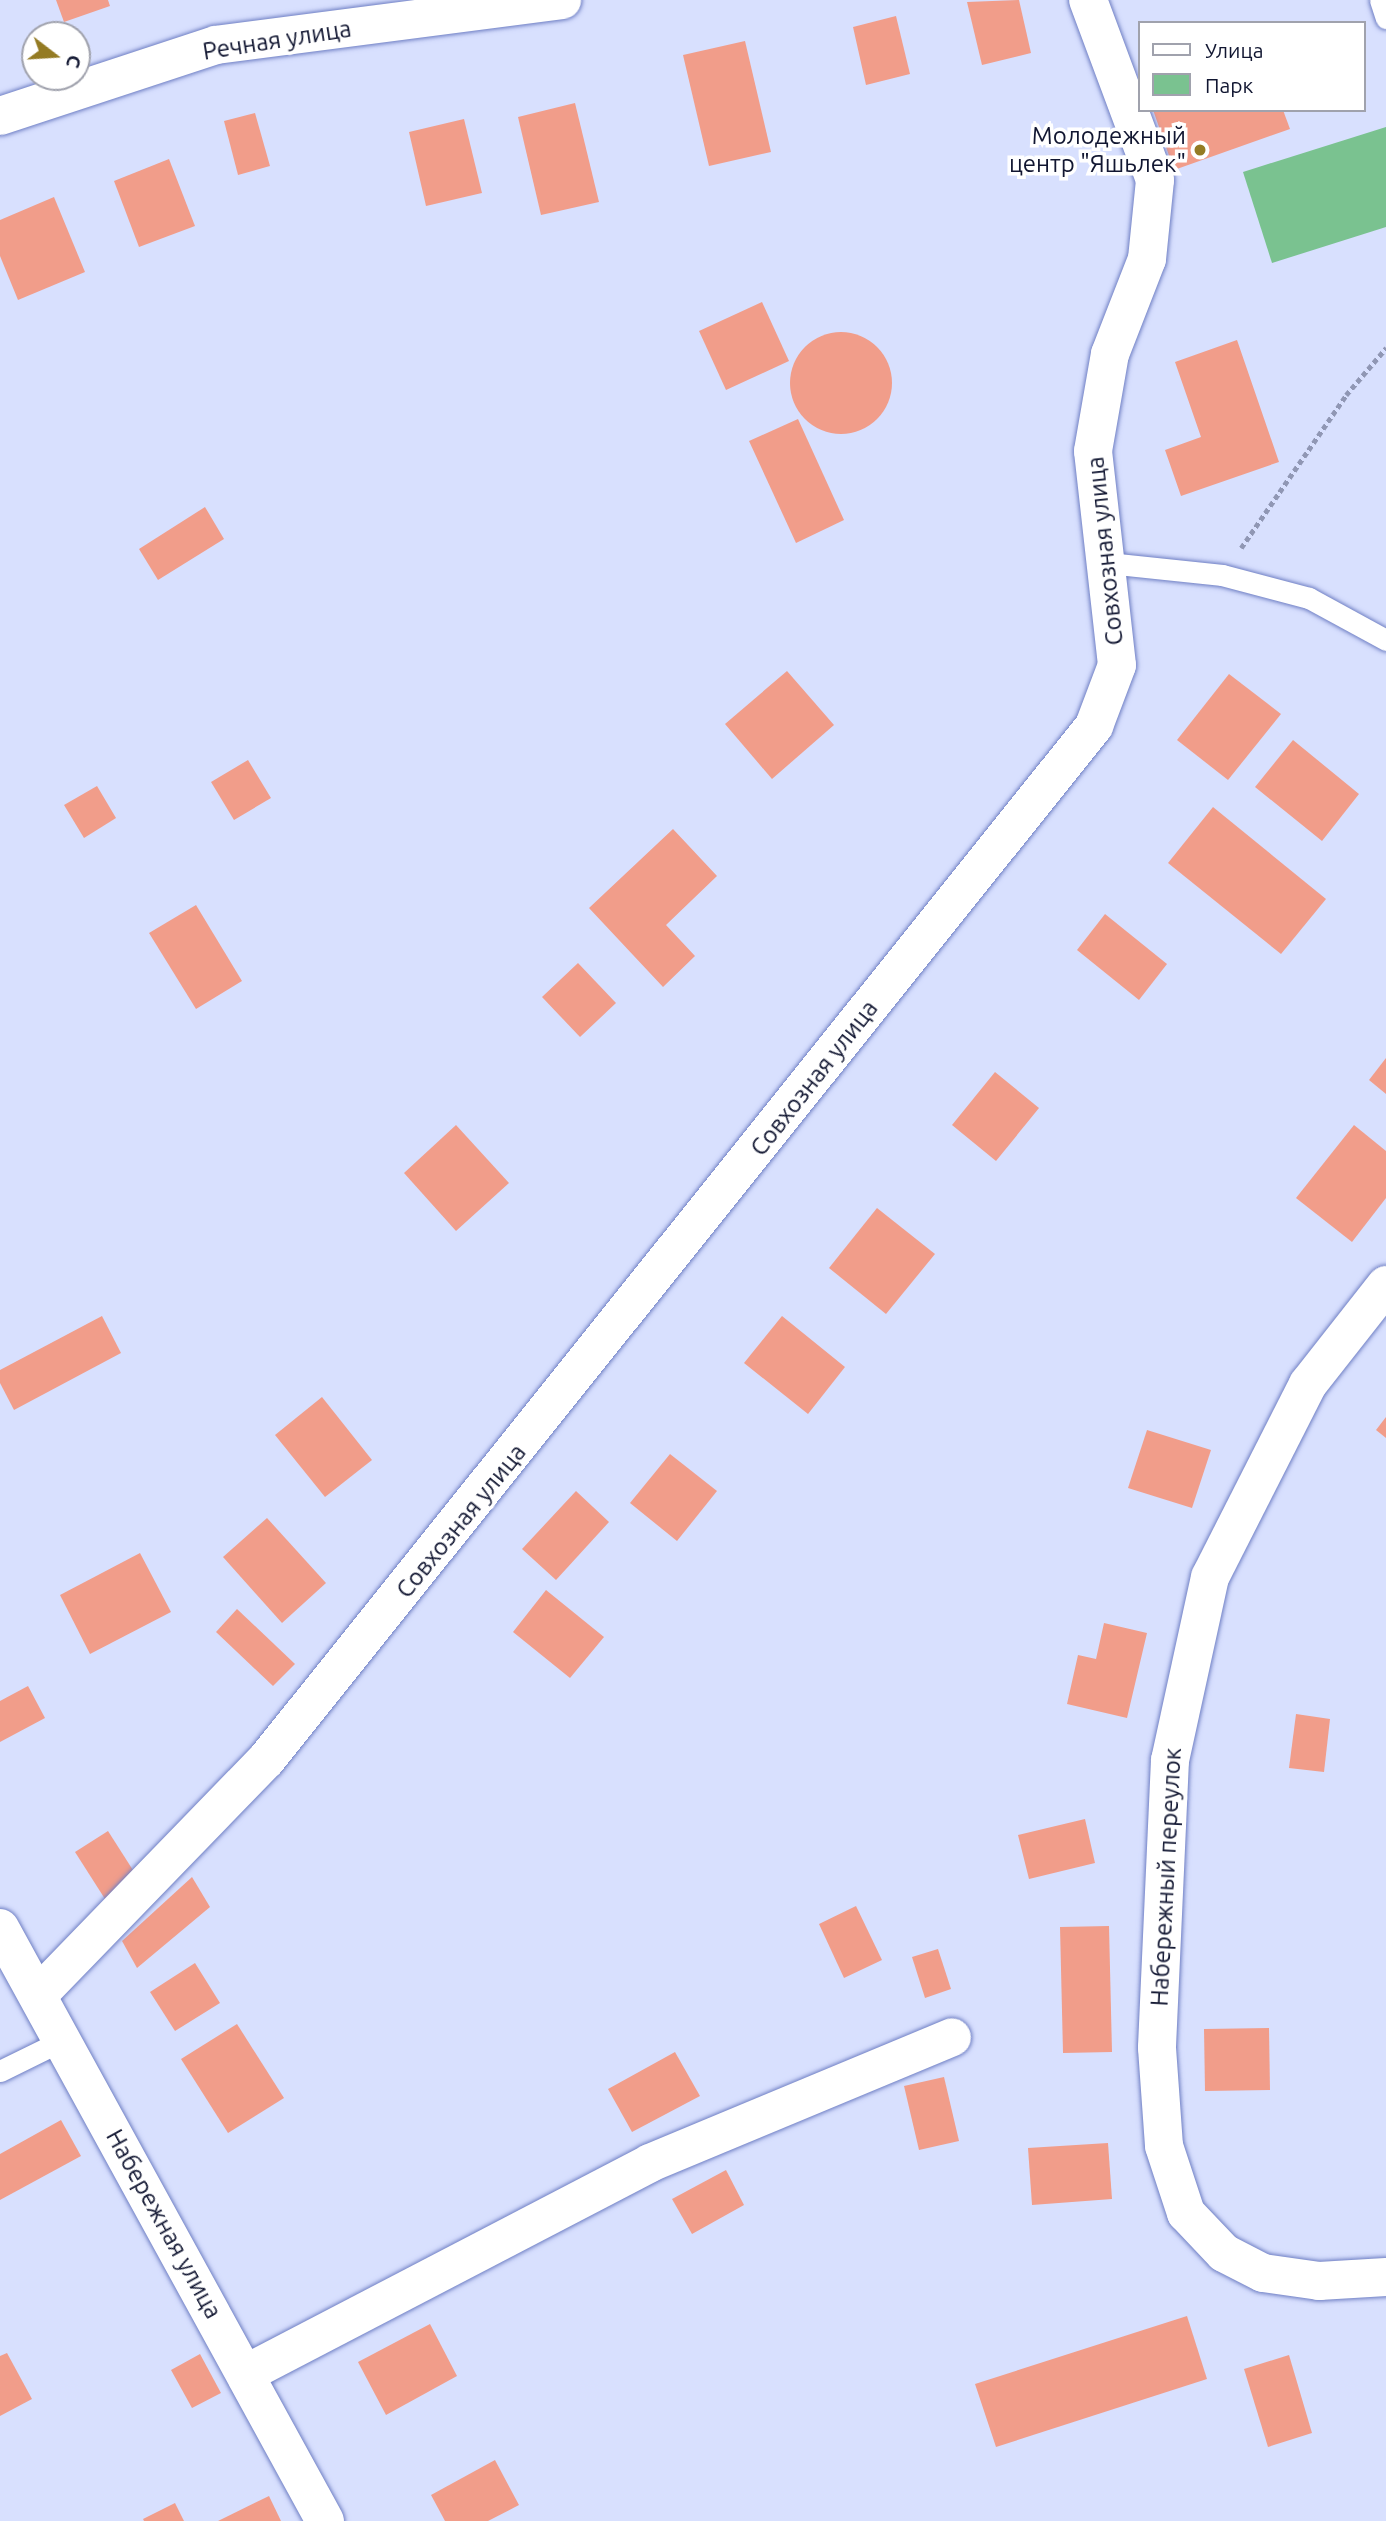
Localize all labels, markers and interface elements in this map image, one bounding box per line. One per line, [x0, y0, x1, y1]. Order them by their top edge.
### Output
street label: Речная улица [201, 14, 353, 66]
north arrow [21, 21, 91, 91]
legend [1138, 21, 1365, 112]
text: Улица [1205, 38, 1263, 62]
text: С [62, 53, 86, 71]
text: Парк [1205, 73, 1253, 97]
place label: Молодежный центр "Яшьлек" [1009, 122, 1186, 178]
marker: Молодежный центр "Яшьлек" [1192, 142, 1208, 158]
street label: Совхозная улица [1081, 455, 1129, 647]
street label: Совхозная улица [744, 994, 884, 1162]
street label: Совхозная улица [390, 1438, 532, 1604]
street label: Набережный переулок [1145, 1747, 1187, 2007]
street label: Набережная улица [100, 2124, 228, 2324]

